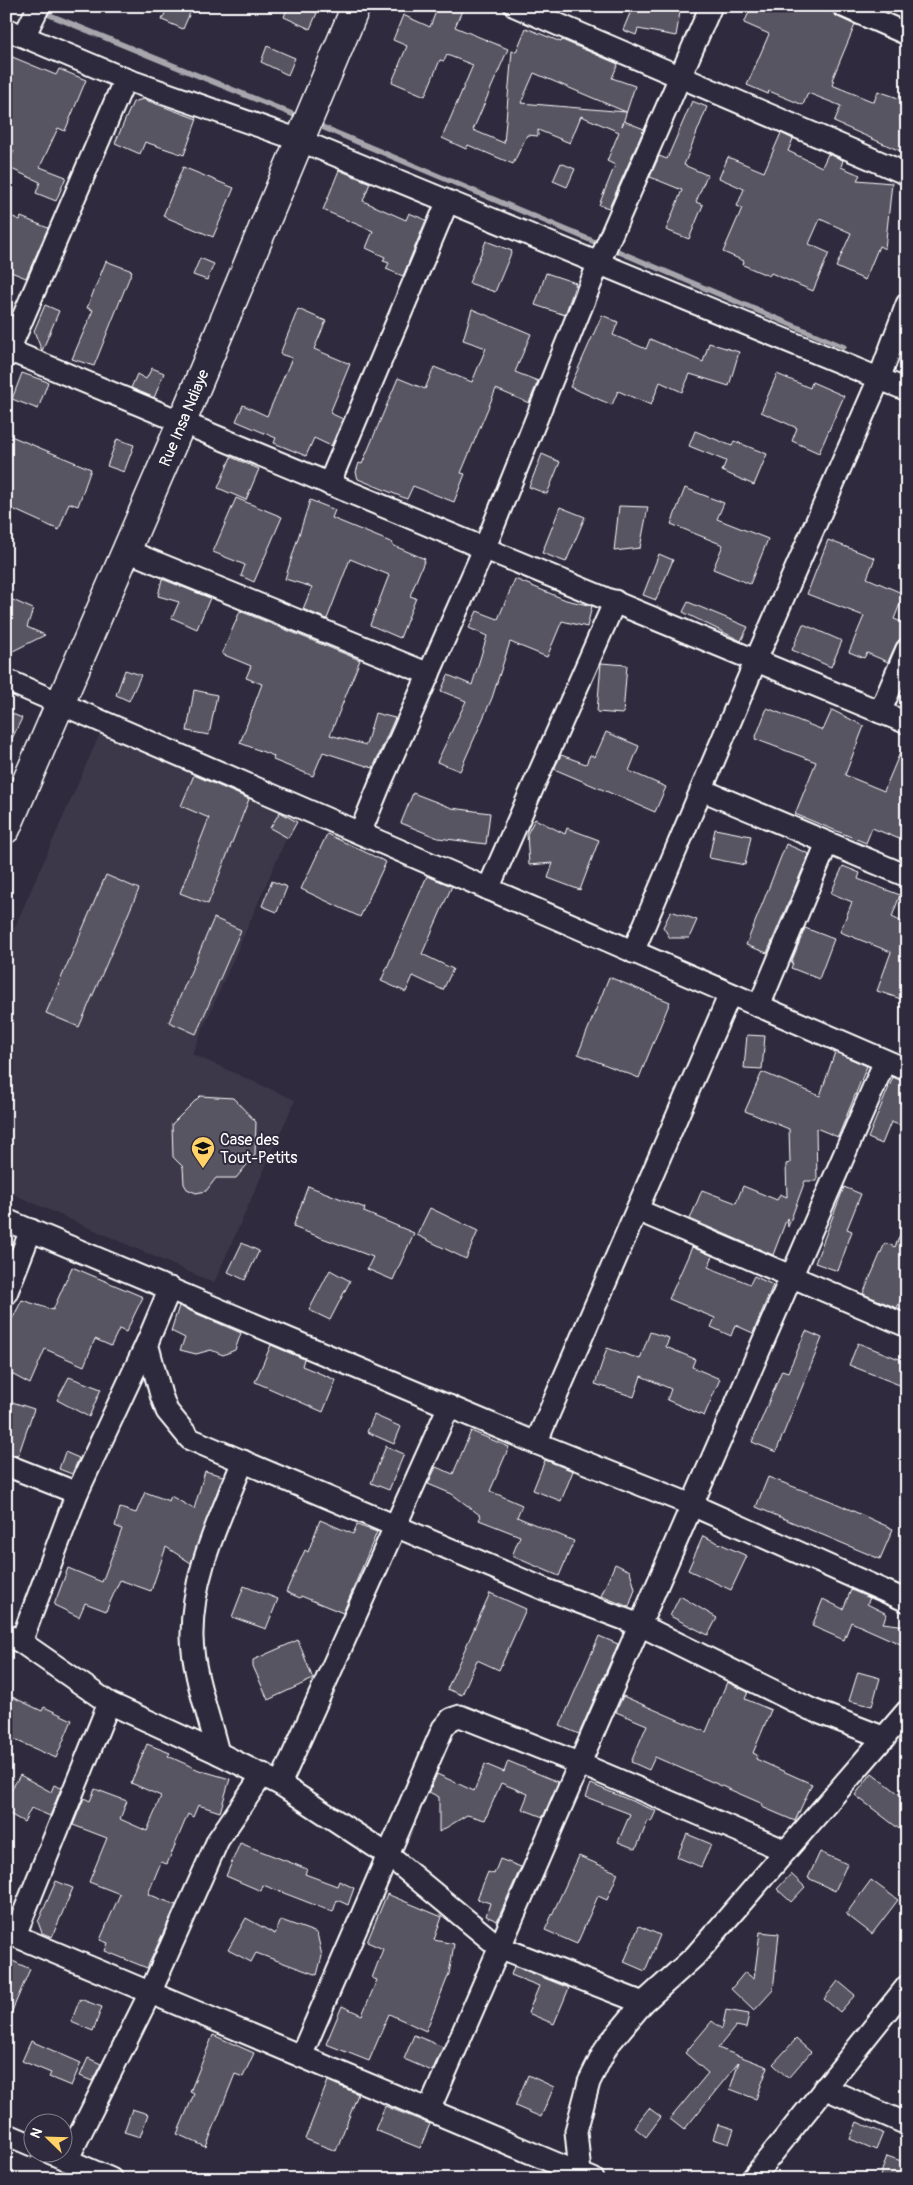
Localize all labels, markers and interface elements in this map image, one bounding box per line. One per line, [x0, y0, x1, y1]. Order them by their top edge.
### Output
street label: Rue Insa Ndiaye [155, 366, 214, 470]
place label: Case des Tout-Petits [220, 1130, 297, 1168]
school or university icon: Case des Tout-Petits [190, 1135, 216, 1169]
north arrow [22, 2112, 72, 2162]
text: N [27, 2125, 46, 2141]

